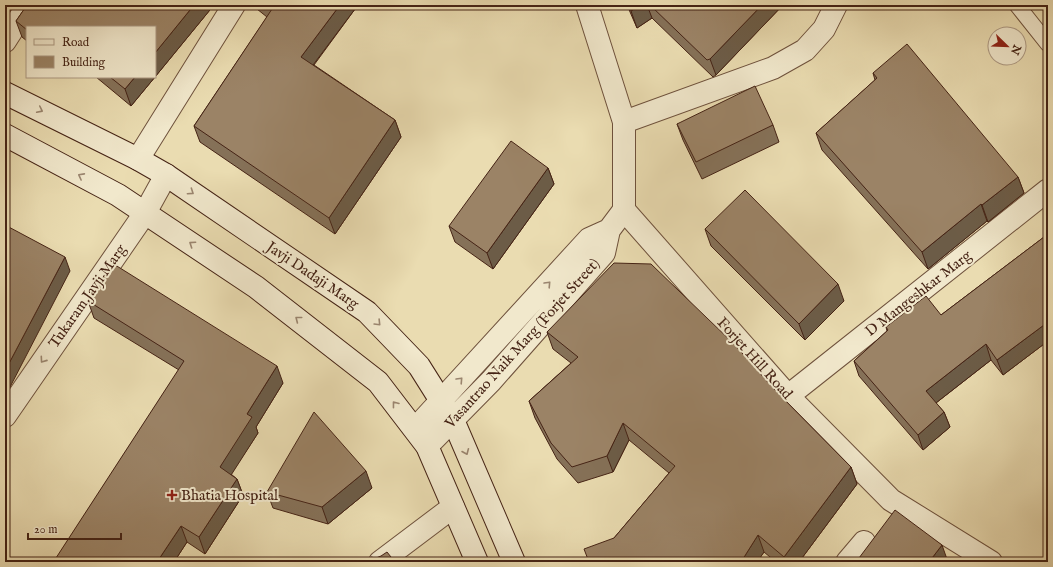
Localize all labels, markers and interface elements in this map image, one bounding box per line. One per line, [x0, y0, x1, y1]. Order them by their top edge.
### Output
legend [26, 26, 156, 78]
north arrow [987, 26, 1027, 66]
text: Road [62, 35, 90, 50]
text: N [1007, 41, 1024, 57]
text: Building [62, 55, 106, 70]
one-way arrow [36, 106, 43, 113]
one-way arrow [78, 173, 85, 180]
one-way arrow [187, 187, 194, 195]
street label: Javji Dadaji Marg [261, 236, 363, 314]
street label: Tukaram Javji Marg [44, 240, 131, 352]
one-way arrow [189, 242, 196, 249]
street label: D Mangeshkar Marg [861, 245, 976, 341]
street label: Vasantrao Naik Marg (Forjet Street) [440, 254, 604, 433]
one-way arrow [543, 281, 551, 289]
street label: Forjet Hill Road [713, 313, 797, 404]
one-way arrow [295, 317, 302, 324]
one-way arrow [373, 318, 380, 326]
one-way arrow [40, 356, 48, 363]
one-way arrow [455, 377, 462, 384]
one-way arrow [393, 401, 400, 408]
one-way arrow [462, 448, 470, 455]
place label: Bhatia Hospital [181, 486, 279, 505]
marker: Bhatia Hospital [166, 489, 178, 501]
scale bar [28, 515, 121, 541]
text: 20 m [34, 522, 57, 537]

